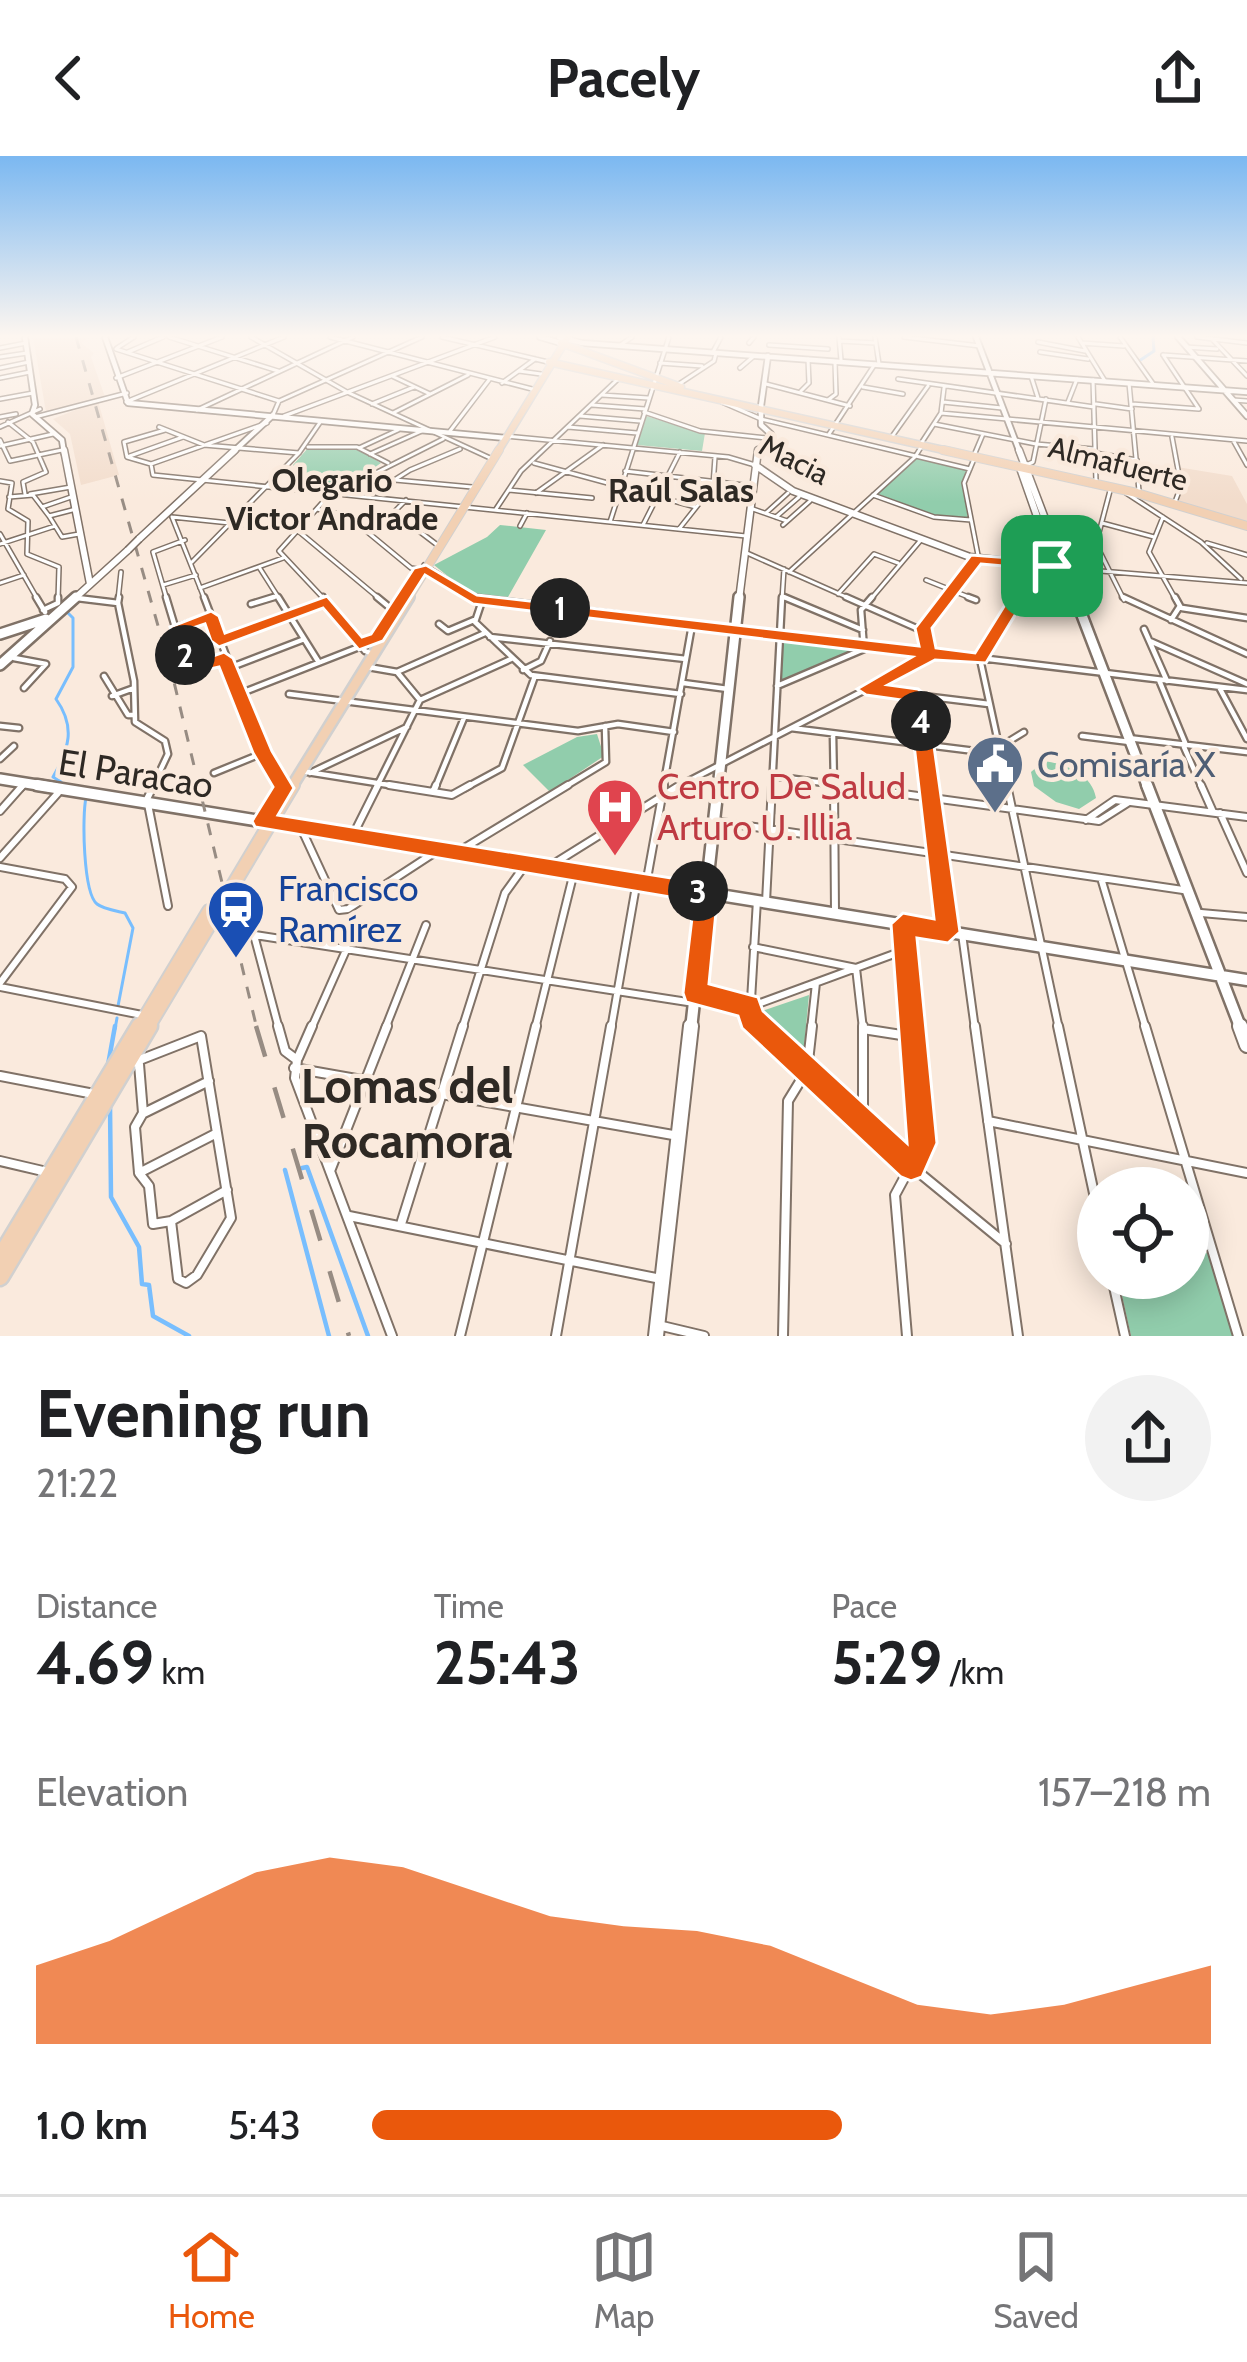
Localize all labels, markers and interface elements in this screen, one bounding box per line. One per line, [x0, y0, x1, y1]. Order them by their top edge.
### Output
icon: back [36, 45, 102, 111]
text: Pacely [547, 45, 700, 111]
icon: share [1145, 45, 1211, 111]
street label: Macia [753, 427, 836, 493]
street label: Almafuerte [1045, 428, 1191, 499]
district label: Olegario Victor Andrade [226, 460, 438, 538]
district label: Raúl Salas [608, 470, 754, 510]
pin [1001, 515, 1103, 617]
icon: arrive [1019, 533, 1085, 599]
pin: 1 [530, 578, 590, 638]
text: 1 [554, 588, 566, 628]
pin: 2 [155, 625, 215, 685]
text: 2 [176, 635, 194, 675]
pin: 4 [891, 691, 951, 751]
text: 4 [911, 701, 931, 741]
public building icon: Comisaría X [964, 733, 1026, 815]
street label: El Paracao [56, 739, 216, 807]
place label: Comisaría X [1037, 742, 1216, 786]
place label: Centro De Salud Arturo U. Illia [657, 764, 906, 849]
hospital icon: Centro De Salud Arturo U. Illia [584, 776, 646, 858]
pin: 3 [668, 861, 728, 921]
place label: Francisco Ramírez [278, 866, 419, 951]
text: 3 [689, 871, 707, 911]
station icon: Francisco Ramírez [205, 878, 267, 960]
district label: Lomas del Rocamora [301, 1057, 513, 1170]
map controls [1077, 1167, 1209, 1299]
button: locate [1077, 1167, 1209, 1299]
text: Evening run [36, 1373, 371, 1454]
button: share [1085, 1375, 1211, 1501]
text: 21:22 [36, 1459, 118, 1507]
text: Distance [36, 1586, 157, 1626]
text: Time [434, 1586, 504, 1626]
text: Pace [831, 1586, 897, 1626]
text: 4.69 [36, 1626, 154, 1699]
text: 25:43 [434, 1626, 581, 1699]
text: 5:29 [831, 1626, 942, 1699]
text: km [154, 1652, 205, 1692]
text: /km [942, 1652, 1004, 1692]
text: Elevation [36, 1768, 188, 1816]
text: 157–218 m [1038, 1768, 1211, 1816]
text: 1.0 km [36, 2101, 148, 2149]
text: 5:43 [228, 2101, 301, 2149]
tab: Home [168, 2224, 255, 2336]
tab: Map [591, 2224, 657, 2336]
tab: Saved [993, 2224, 1079, 2336]

